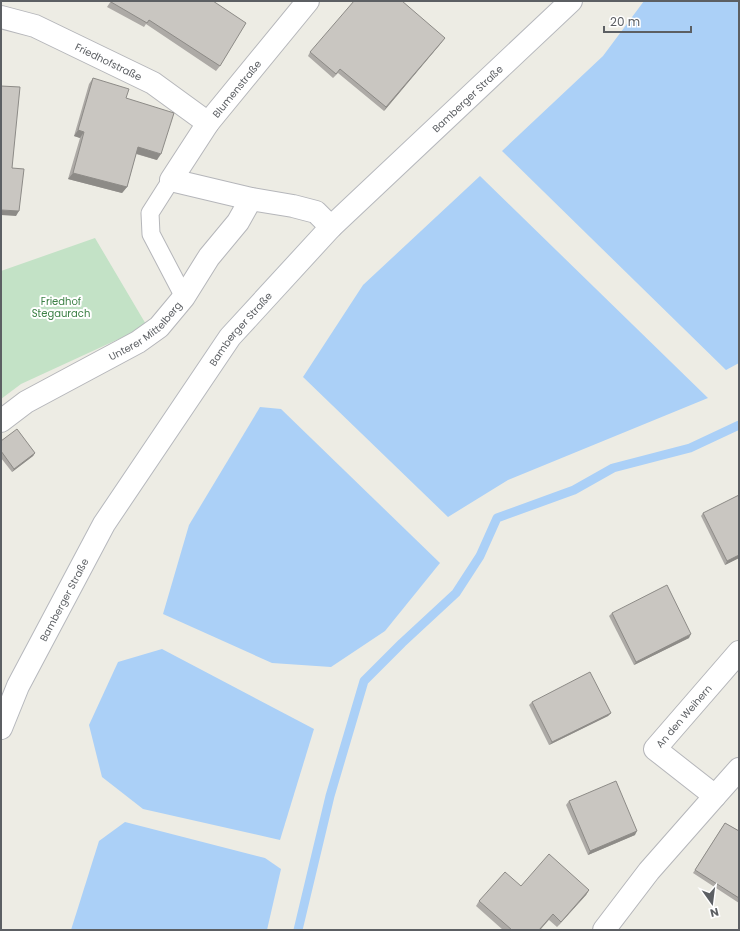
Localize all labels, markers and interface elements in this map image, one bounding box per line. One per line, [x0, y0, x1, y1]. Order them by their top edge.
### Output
scale bar [604, 8, 691, 34]
text: 20 m [610, 13, 640, 30]
street label: Friedhofstraße [73, 39, 145, 84]
street label: Blumenstraße [209, 57, 265, 121]
street label: Bamberger Straße [429, 61, 506, 136]
street label: Bamberger Straße [205, 289, 275, 369]
park label: Friedhof Stegaurach [32, 294, 90, 321]
street label: Unterer Mittelberg [106, 298, 185, 364]
street label: Bamberger Straße [36, 555, 92, 644]
street label: An den Weihern [652, 681, 715, 751]
north arrow [692, 883, 732, 923]
text: N [708, 904, 720, 921]

